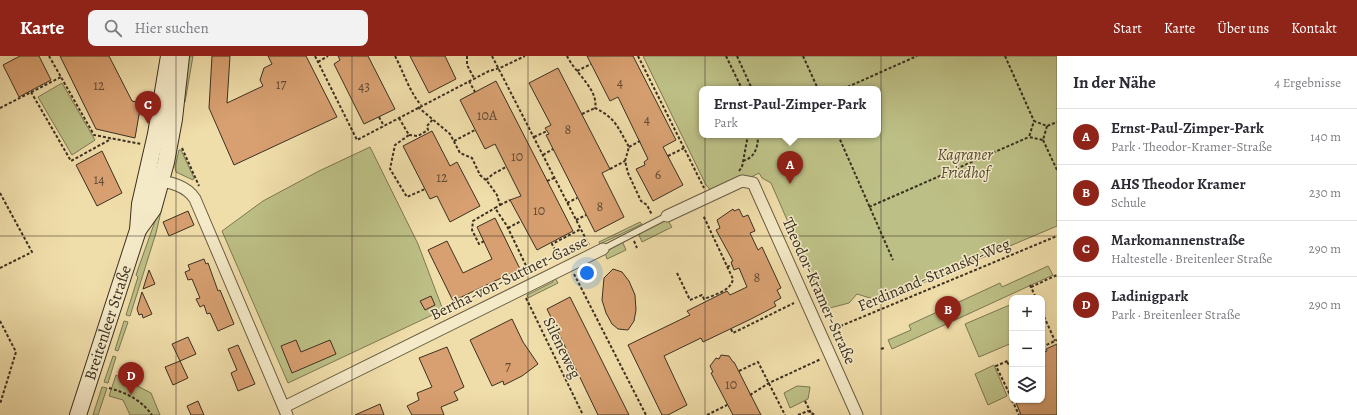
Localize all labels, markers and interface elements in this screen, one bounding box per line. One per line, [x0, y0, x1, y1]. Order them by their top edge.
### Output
search box [88, 10, 368, 46]
text: Karte [20, 15, 64, 41]
icon: search [102, 17, 124, 39]
text: Hier suchen [134, 18, 209, 38]
text: Start [1113, 19, 1142, 38]
text: Karte [1164, 19, 1195, 38]
text: Über uns [1217, 19, 1269, 38]
text: Kontakt [1291, 19, 1337, 38]
text: In der Nähe [1073, 71, 1156, 94]
house number: 4 [617, 73, 623, 92]
text: 4 Ergebnisse [1274, 74, 1341, 91]
house number: 17 [276, 75, 286, 94]
house number: 12 [93, 76, 105, 95]
house number: 43 [358, 77, 370, 96]
popup [699, 86, 881, 138]
pin: C [135, 91, 161, 124]
text: Ernst-Paul-Zimper-Park [714, 94, 866, 114]
house number: 10A [477, 106, 498, 125]
house number: 4 [644, 110, 650, 129]
text: Park [714, 114, 738, 131]
text: Ernst-Paul-Zimper-Park [1111, 118, 1264, 138]
house number: 8 [565, 120, 572, 139]
text: A [1082, 128, 1090, 145]
text: 140 m [1310, 128, 1341, 145]
text: Park · Theodor-Kramer-Straße [1111, 138, 1272, 155]
park label: Kagraner Friedhof [937, 144, 993, 184]
house number: 10 [511, 147, 523, 166]
pin: A [777, 151, 803, 184]
house number: 6 [655, 165, 661, 184]
house number: 12 [436, 168, 448, 187]
house number: 14 [93, 170, 105, 189]
text: AHS Theodor Kramer [1111, 174, 1246, 194]
text: B [1082, 184, 1090, 201]
text: 230 m [1309, 184, 1341, 201]
text: Schule [1111, 194, 1146, 211]
house number: 8 [597, 197, 604, 216]
house number: 10 [533, 201, 545, 220]
street label: Theodor-Kramer-Straße [777, 214, 861, 368]
street label: Bertha-von-Suttner-Gasse [426, 230, 592, 326]
text: Markomannenstraße [1111, 230, 1245, 250]
street label: Ferdinand-Stransky-Weg [854, 233, 1014, 317]
text: C [1082, 240, 1090, 257]
text: 290 m [1309, 240, 1341, 257]
text: Haltestelle · Breitenleer Straße [1111, 250, 1272, 267]
street label: Breitenleer Straße [79, 262, 137, 383]
your location [577, 263, 597, 283]
house number: 8 [754, 268, 761, 287]
text: Ladinigpark [1111, 286, 1188, 306]
map controls [1009, 295, 1045, 403]
button: + [1009, 295, 1045, 331]
pin: B [935, 296, 961, 329]
text: D [1081, 296, 1091, 313]
text: 290 m [1309, 296, 1341, 313]
text: Park · Breitenleer Straße [1111, 306, 1240, 323]
street label: Sileneweg [538, 314, 586, 382]
button: − [1009, 331, 1045, 367]
house number: 7 [505, 357, 511, 376]
pin: D [118, 362, 144, 395]
button: layers [1009, 367, 1045, 403]
house number: 10 [725, 375, 737, 394]

